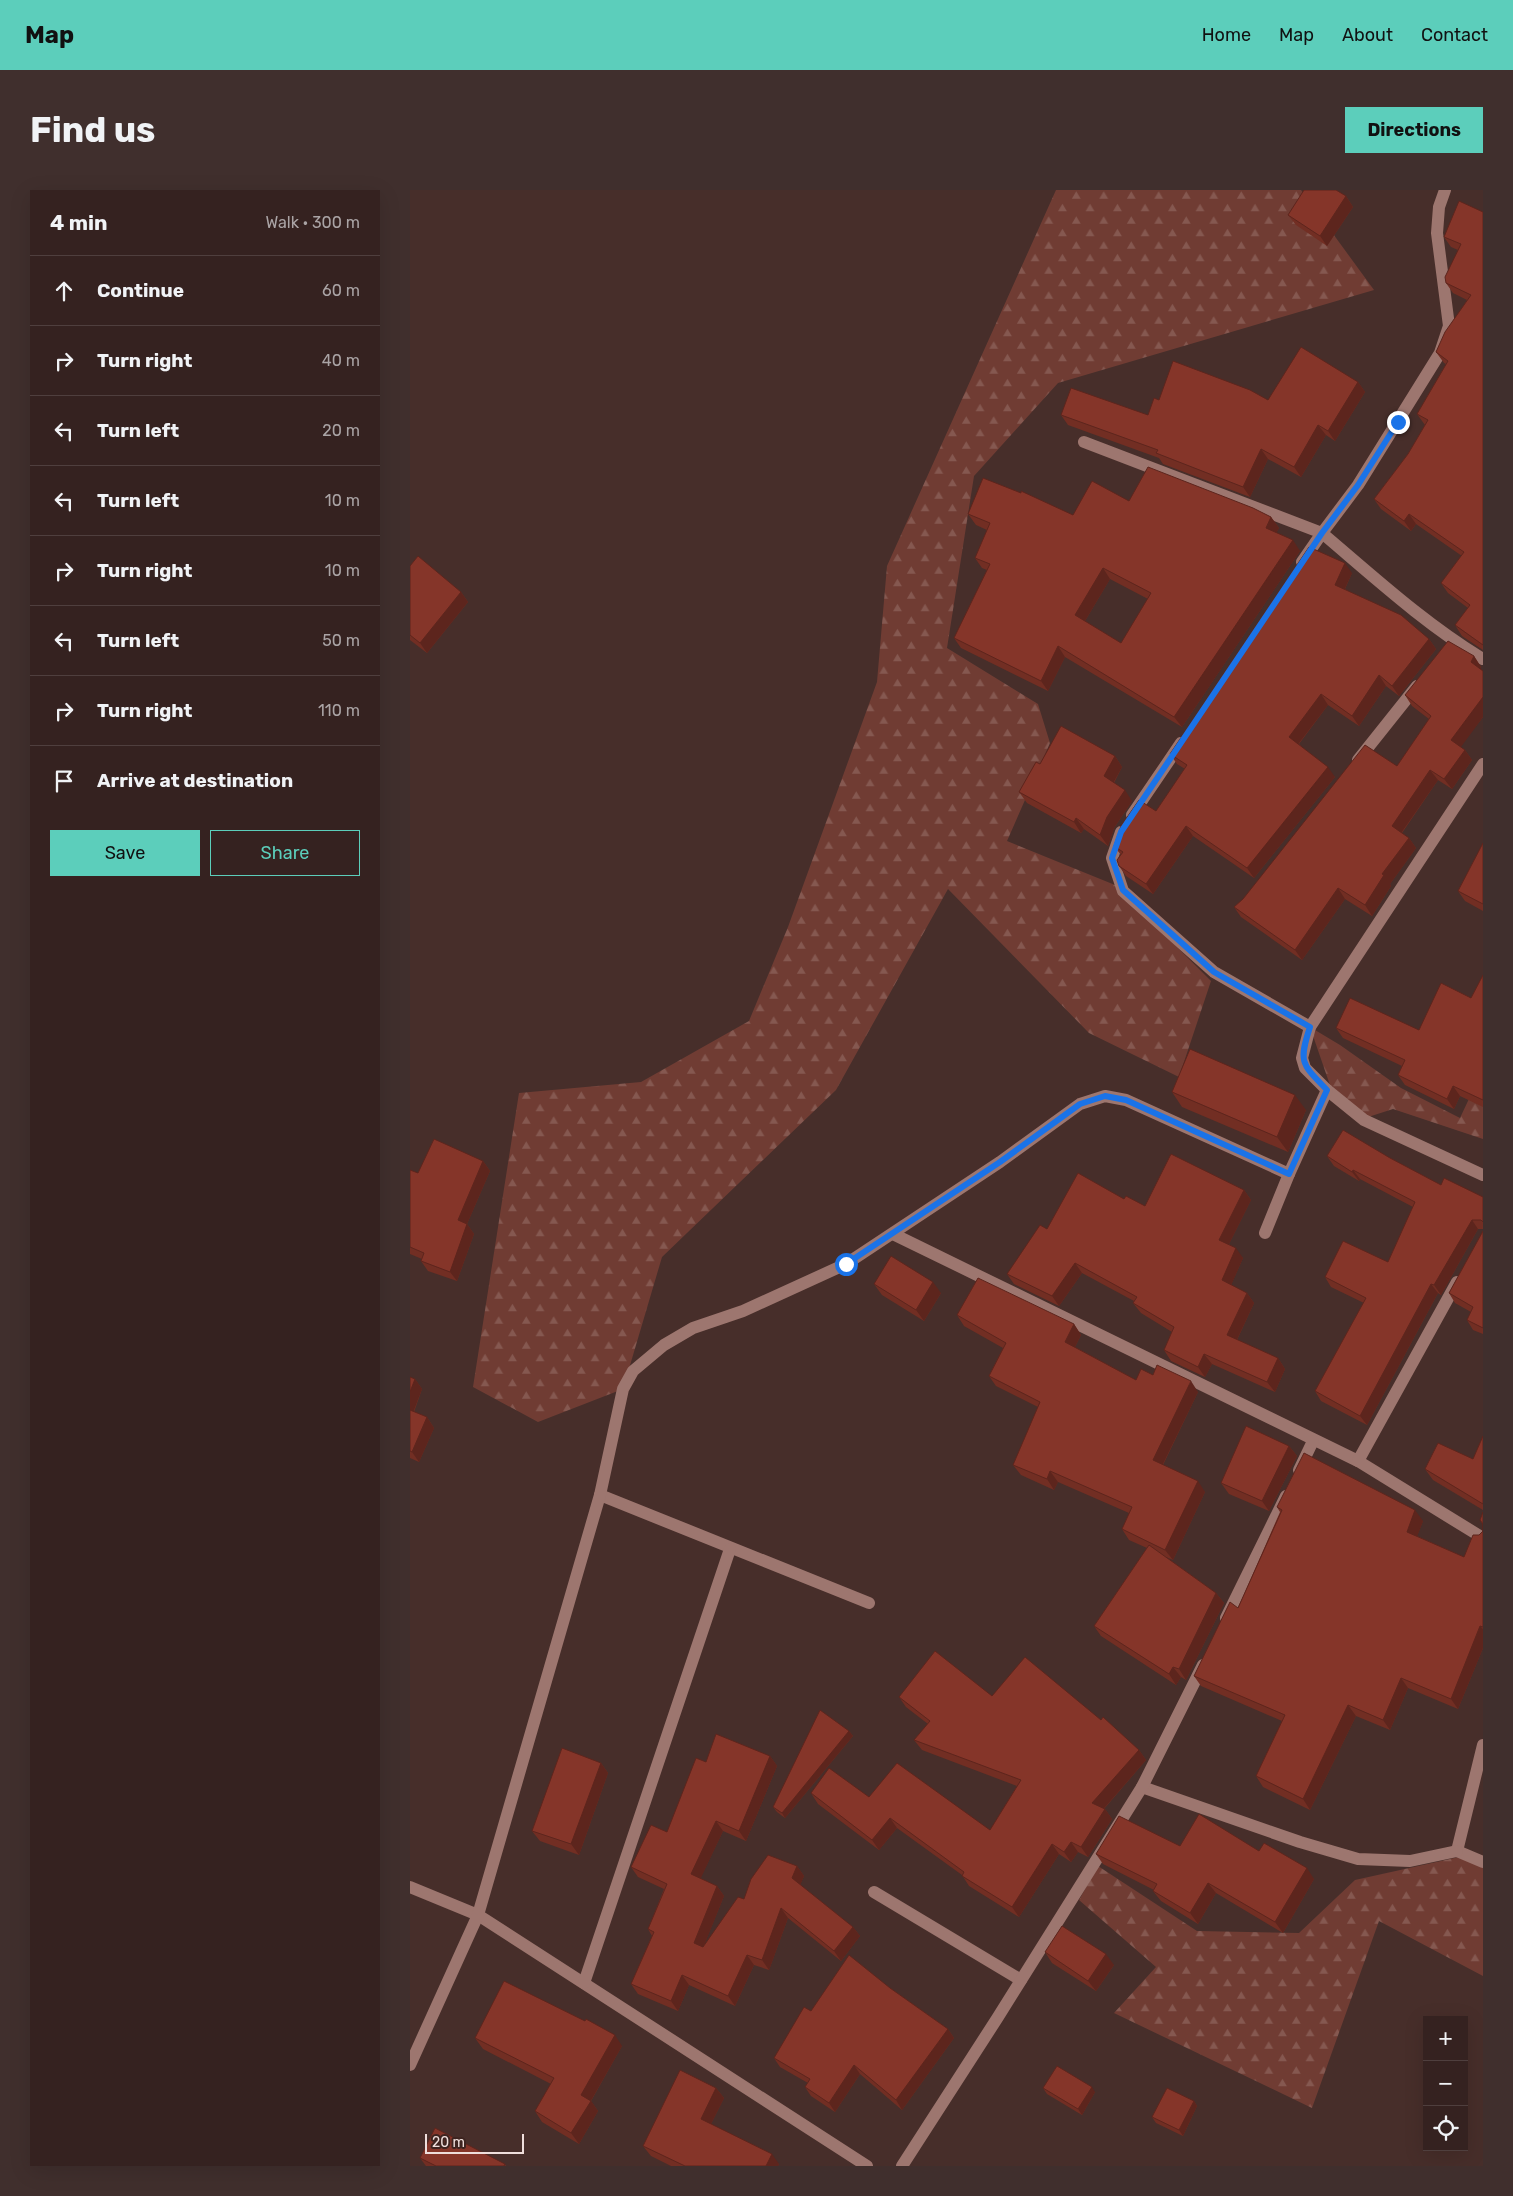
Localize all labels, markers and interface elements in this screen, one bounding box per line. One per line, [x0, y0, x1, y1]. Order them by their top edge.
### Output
text: Map [25, 21, 74, 49]
text: Home [1202, 24, 1251, 46]
text: Map [1279, 24, 1314, 46]
text: About [1342, 24, 1393, 46]
text: Contact [1421, 24, 1488, 46]
button: Directions [1345, 107, 1483, 153]
text: Find us [30, 109, 155, 151]
text: 4 min [50, 210, 108, 235]
text: Walk · 300 m [266, 213, 360, 232]
icon: ahead [50, 277, 78, 305]
text: Continue [97, 279, 184, 302]
text: 60 m [322, 281, 360, 300]
icon: right [50, 347, 78, 375]
text: Turn right [97, 349, 192, 372]
text: 40 m [322, 351, 360, 370]
route end [1387, 411, 1410, 434]
icon: left [50, 417, 78, 445]
text: Turn left [97, 419, 179, 442]
text: 20 m [322, 421, 360, 440]
icon: left [50, 487, 78, 515]
text: Turn left [97, 489, 179, 512]
text: 10 m [325, 491, 360, 510]
icon: right [50, 557, 78, 585]
text: Turn right [97, 559, 192, 582]
text: 10 m [325, 561, 360, 580]
icon: left [50, 627, 78, 655]
text: Turn left [97, 629, 179, 652]
text: 50 m [322, 631, 360, 650]
icon: right [50, 697, 78, 725]
text: Turn right [97, 699, 192, 722]
text: 110 m [318, 701, 360, 720]
icon: arrive [50, 767, 78, 795]
text: Arrive at destination [97, 769, 293, 792]
button: Save [50, 830, 200, 876]
button: Share [210, 830, 360, 876]
route start [835, 1253, 858, 1276]
map controls [1423, 2016, 1468, 2151]
button: + [1423, 2016, 1468, 2061]
button: − [1423, 2061, 1468, 2106]
button: locate [1423, 2106, 1468, 2151]
scale bar [425, 2131, 524, 2154]
text: 20 m [432, 2134, 465, 2151]

